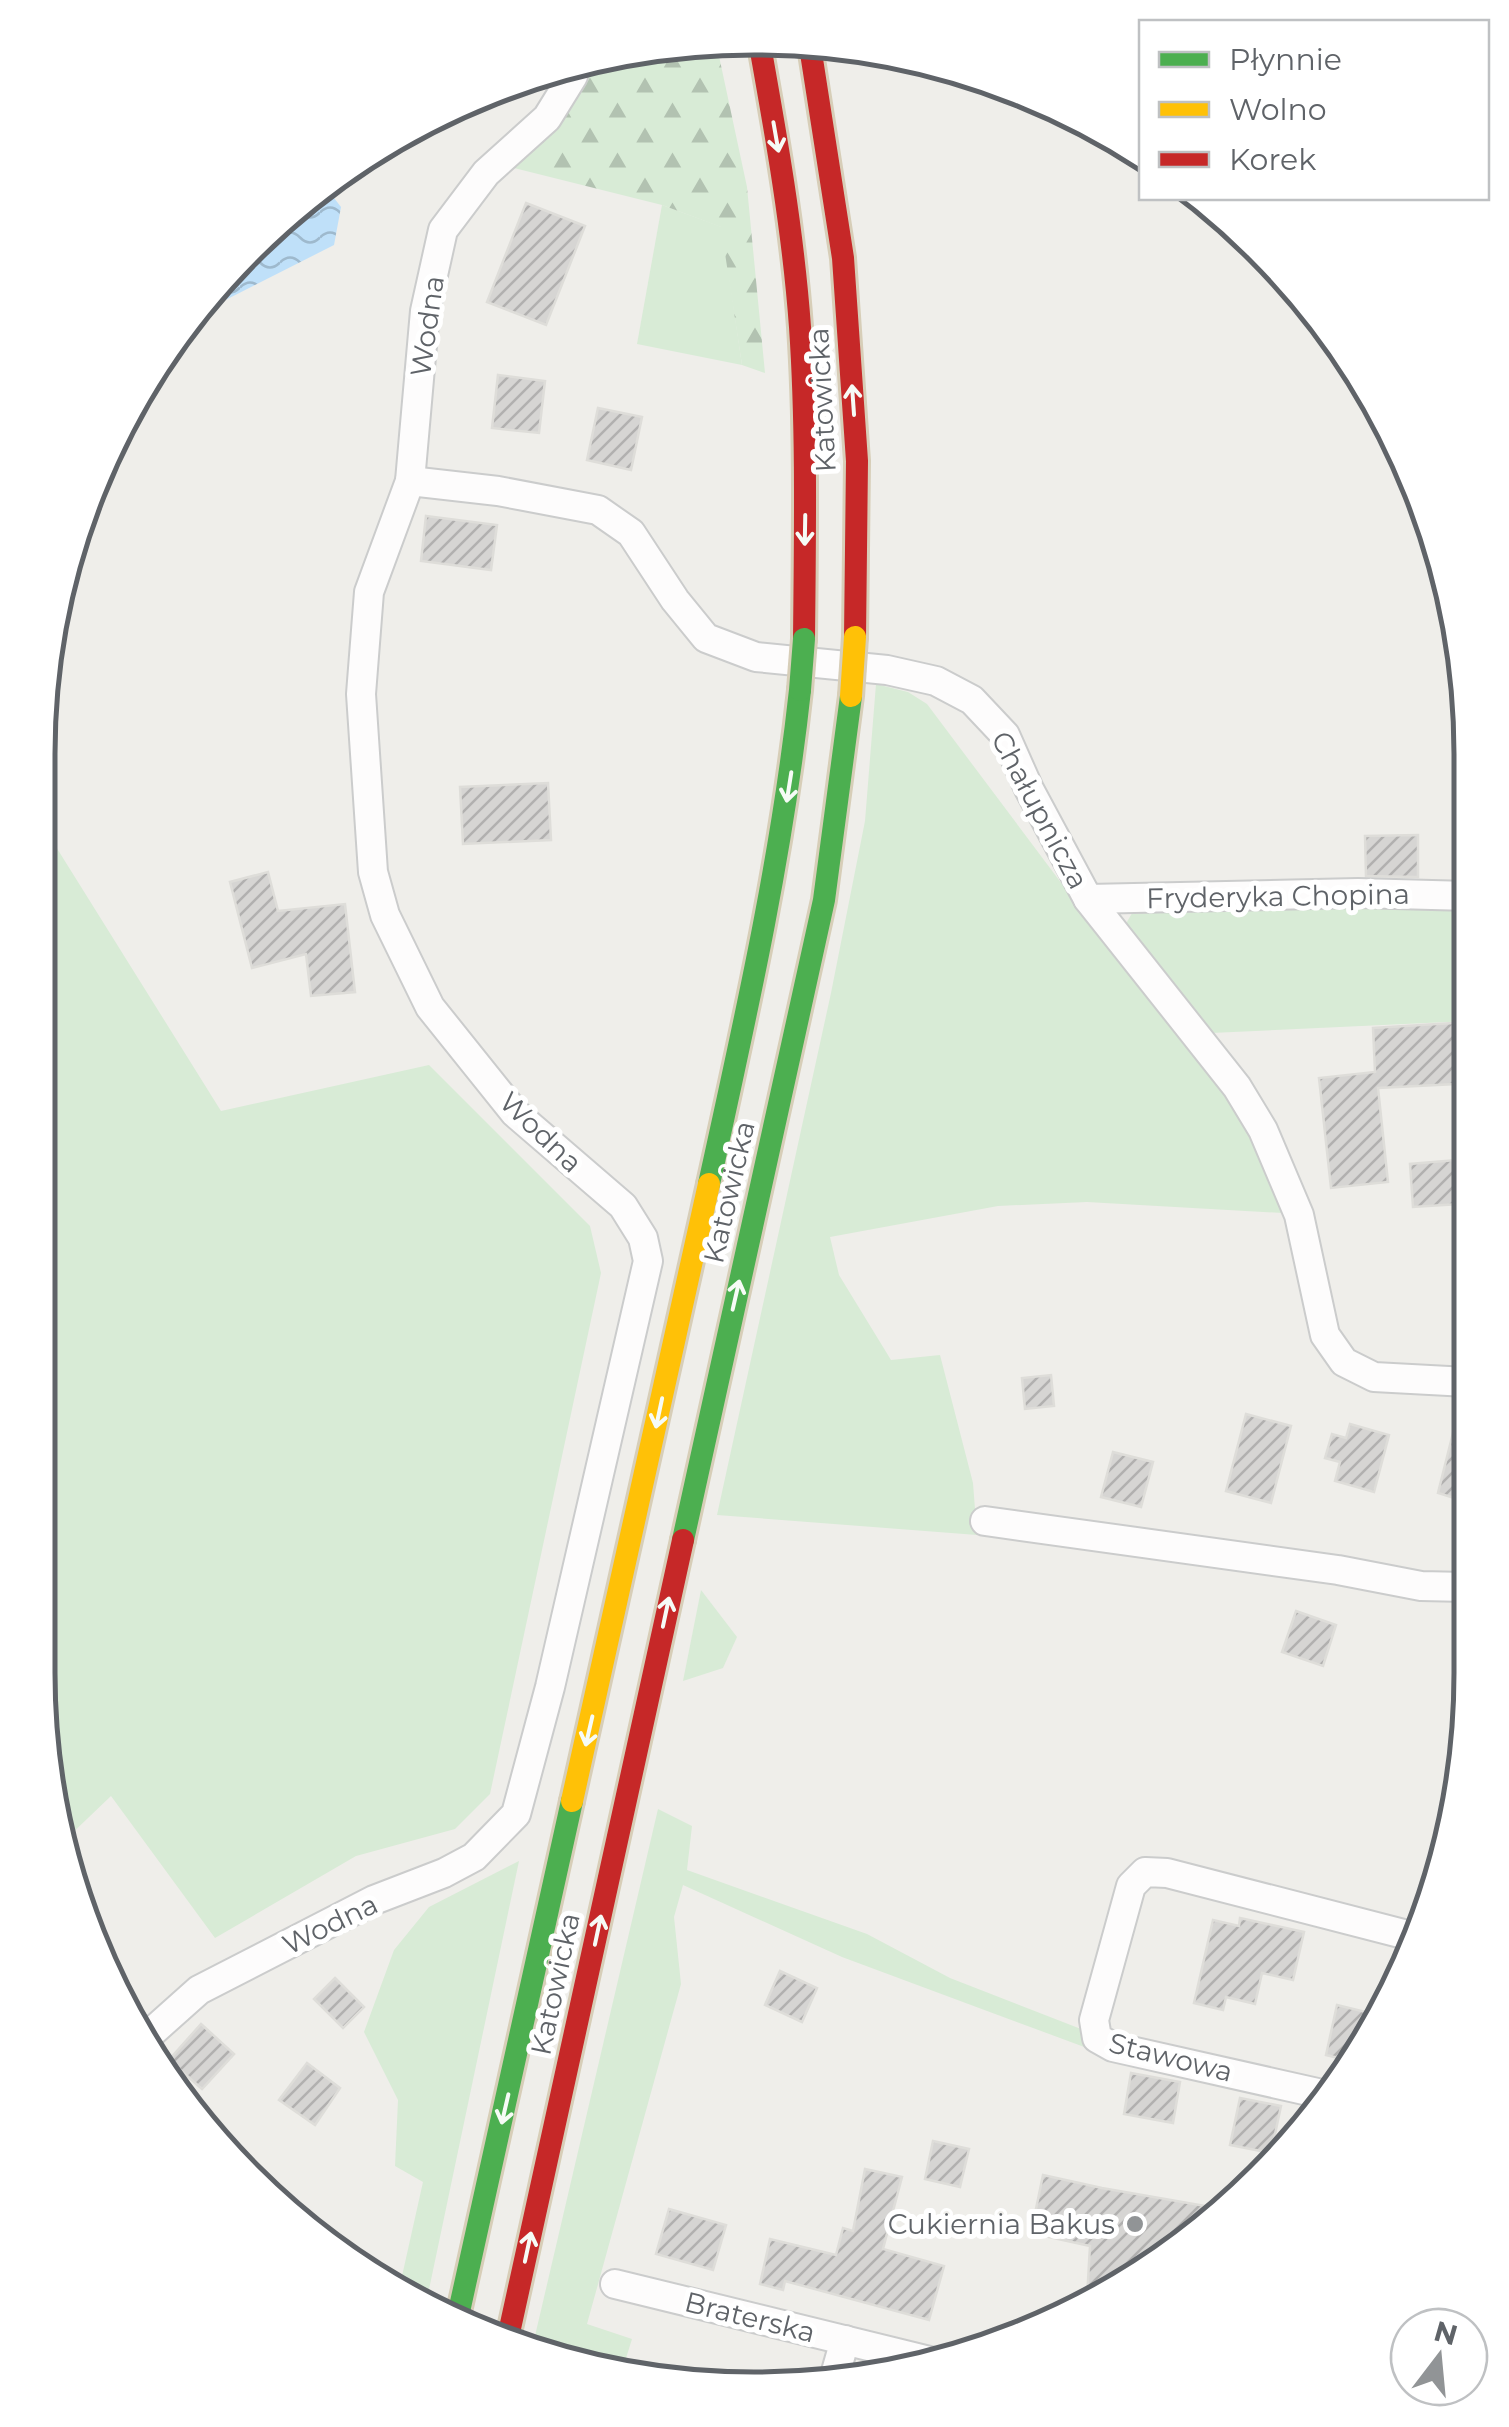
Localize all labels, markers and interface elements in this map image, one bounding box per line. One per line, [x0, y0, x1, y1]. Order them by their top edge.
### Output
legend [1139, 20, 1489, 200]
text: Płynnie [1229, 41, 1342, 78]
text: Wolno [1229, 91, 1327, 128]
one-way arrow [767, 120, 786, 152]
text: Korek [1229, 141, 1316, 178]
street label: Wodna [403, 273, 451, 379]
street label: Katowicka [801, 327, 843, 473]
one-way arrow [843, 384, 862, 416]
one-way arrow [796, 513, 815, 545]
street label: Chałupnicza [984, 725, 1096, 895]
one-way arrow [779, 770, 797, 802]
street label: Fryderyka Chopina [1146, 877, 1410, 915]
street label: Wodna [493, 1084, 589, 1180]
street label: Katowicka [696, 1118, 762, 1266]
one-way arrow [728, 1280, 746, 1312]
one-way arrow [649, 1396, 668, 1428]
one-way arrow [658, 1597, 676, 1629]
one-way arrow [579, 1714, 598, 1746]
street label: Wodna [277, 1886, 383, 1962]
street label: Katowicka [523, 1910, 587, 2058]
one-way arrow [589, 1915, 608, 1947]
street label: Stawowa [1106, 2025, 1236, 2089]
one-way arrow [495, 2092, 513, 2124]
place label: Cukiernia Bakus [888, 2207, 1115, 2241]
marker: Cukiernia Bakus [1124, 2213, 1146, 2235]
one-way arrow [520, 2232, 538, 2264]
street label: Braterska [681, 2284, 819, 2350]
north arrow [1389, 2307, 1489, 2407]
text: N [1430, 2314, 1461, 2352]

